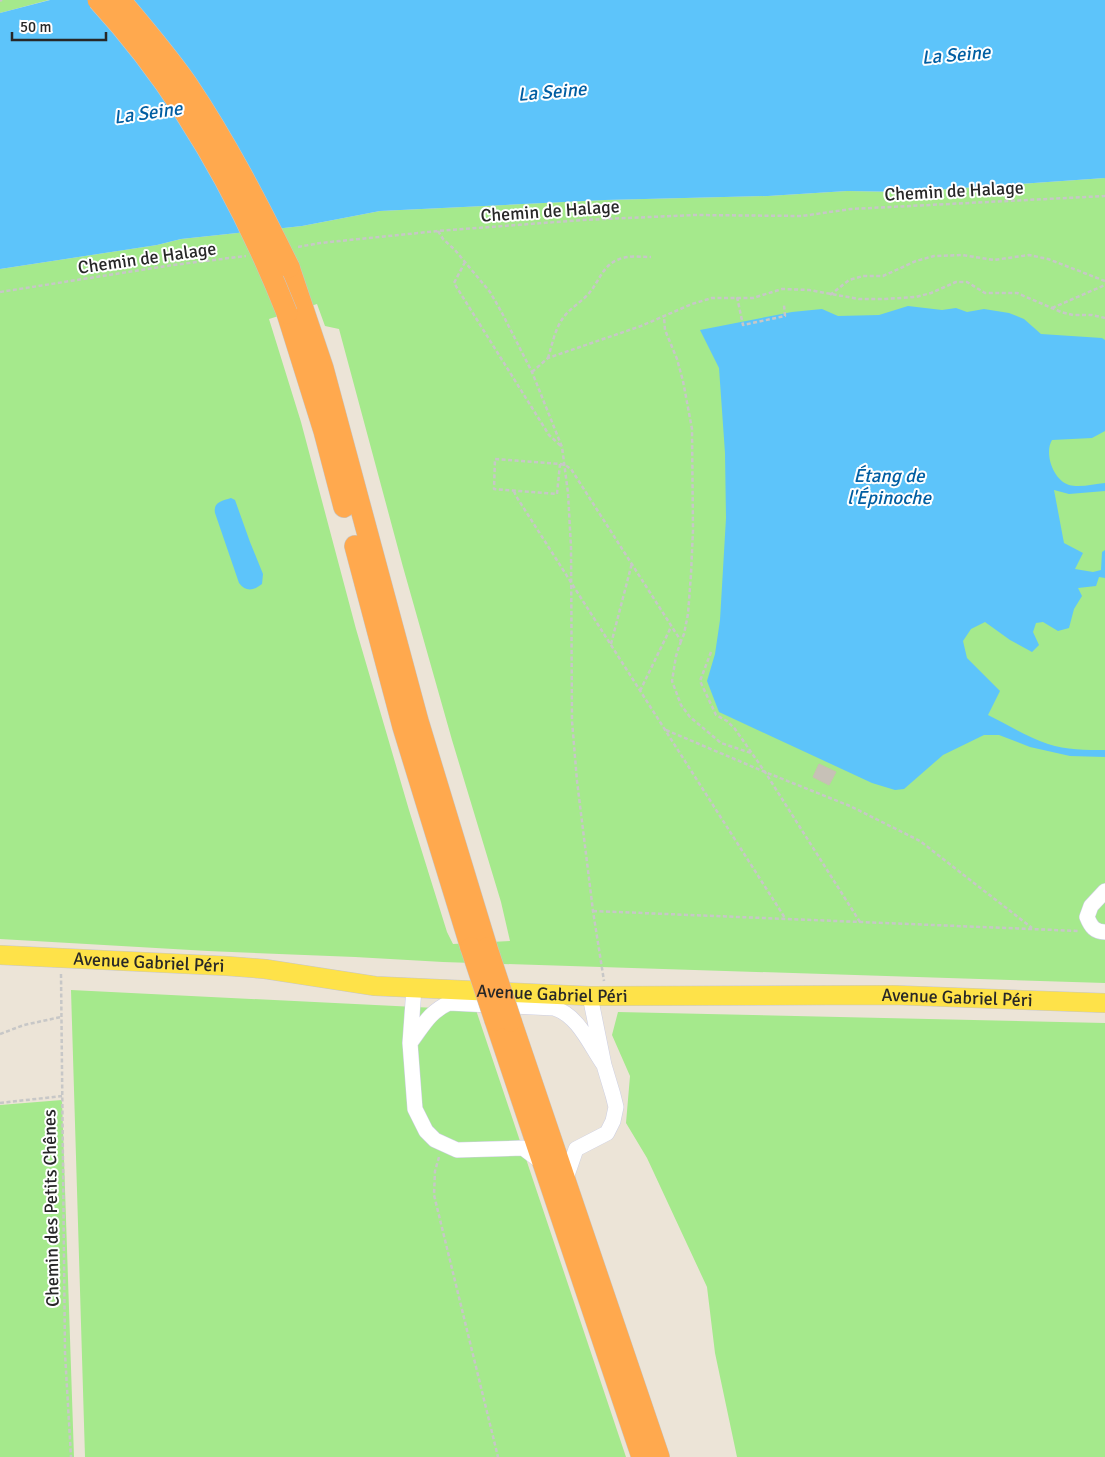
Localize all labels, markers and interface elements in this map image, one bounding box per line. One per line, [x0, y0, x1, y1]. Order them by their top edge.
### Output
scale bar [12, 10, 106, 42]
text: 50 m [20, 18, 51, 36]
water label: La Seine [921, 40, 993, 70]
water label: La Seine [517, 77, 589, 107]
water label: La Seine [112, 96, 185, 130]
street label: Chemin de Halage [884, 176, 1024, 206]
street label: Chemin de Halage [480, 195, 620, 227]
street label: Chemin de Halage [76, 237, 218, 279]
water label: Étang de l'Épinoche [847, 464, 932, 510]
street label: Avenue Gabriel Péri [73, 948, 225, 977]
street label: Avenue Gabriel Péri [476, 980, 628, 1007]
street label: Avenue Gabriel Péri [881, 984, 1033, 1011]
street label: Chemin des Petits Chênes [38, 1109, 64, 1307]

